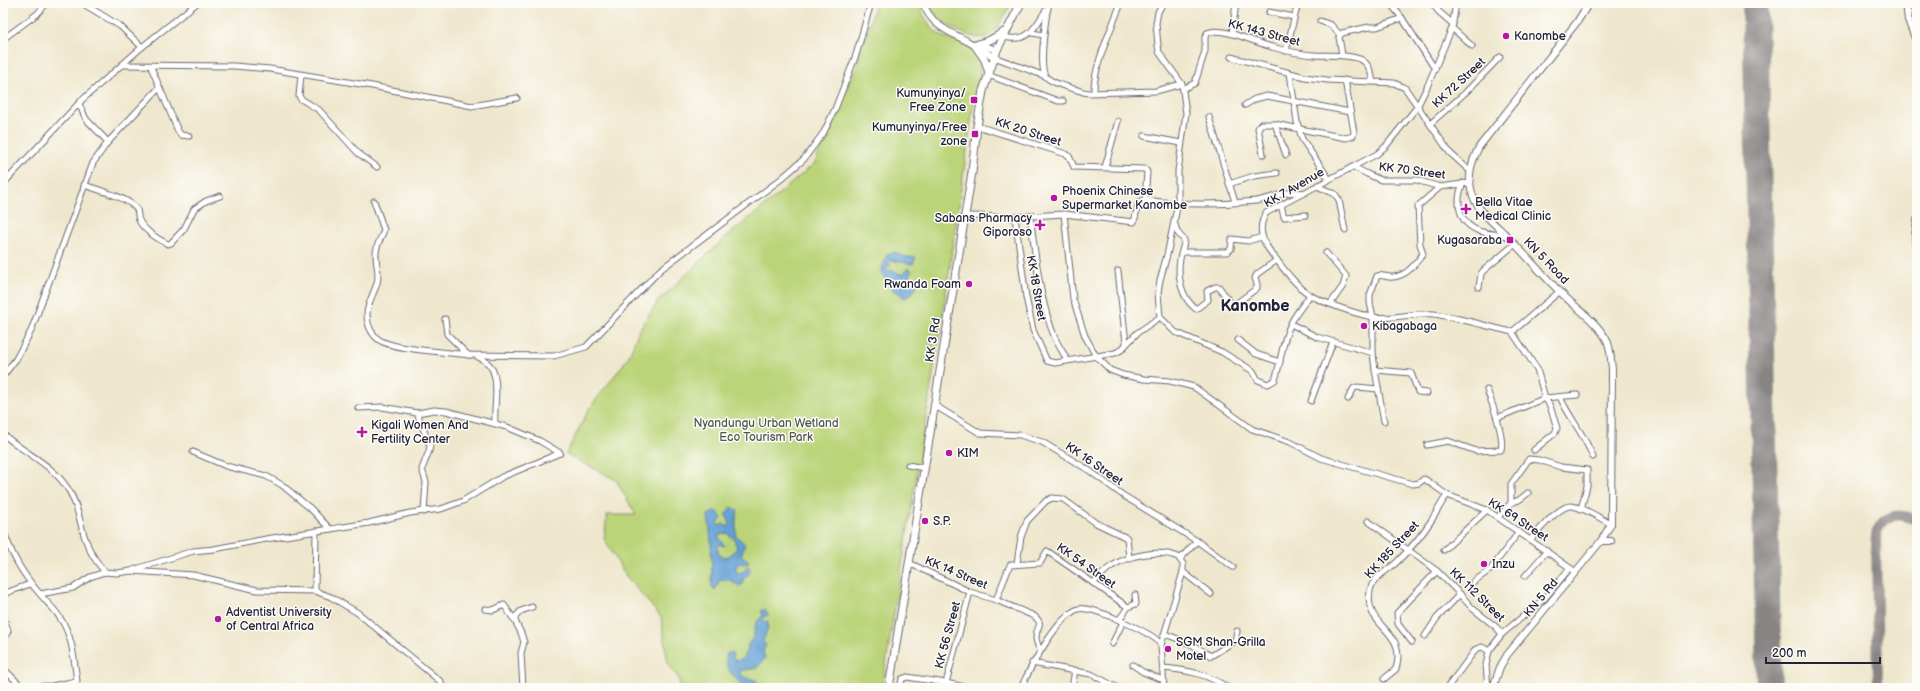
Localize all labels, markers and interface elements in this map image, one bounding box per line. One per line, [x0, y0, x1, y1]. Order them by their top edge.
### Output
street label: KK 143 Street [1226, 16, 1302, 50]
place label: Kanombe [1514, 29, 1566, 44]
marker: Kanombe [1501, 31, 1511, 41]
street label: KK 72 Street [1429, 54, 1489, 111]
place label: Kumunyinya/ Free Zone [896, 86, 966, 115]
marker: Kumunyinya/ Free Zone [969, 95, 979, 105]
street label: KK 20 Street [993, 114, 1063, 150]
place label: Kumunyinya/Free zone [872, 120, 967, 149]
marker: Kumunyinya/Free zone [970, 129, 980, 139]
street label: KK 70 Street [1378, 159, 1447, 183]
street label: KK 7 Avenue [1261, 165, 1327, 211]
place label: Phoenix Chinese Supermarket Kanombe [1062, 184, 1187, 213]
marker: Phoenix Chinese Supermarket Kanombe [1049, 193, 1059, 203]
place label: Bella Vitae Medical Clinic [1475, 195, 1551, 224]
marker: Bella Vitae Medical Clinic [1460, 203, 1472, 215]
place label: Sabans Pharmacy Giporoso [935, 211, 1033, 240]
marker: Sabans Pharmacy Giporoso [1035, 220, 1045, 230]
place label: Kugasaraba [1437, 233, 1502, 248]
marker: Kugasaraba [1505, 235, 1515, 245]
street label: KN 5 Road [1520, 235, 1572, 288]
street label: KK 18 Street [1023, 254, 1049, 322]
place label: Rwanda Foam [884, 277, 961, 292]
marker: Rwanda Foam [964, 279, 974, 289]
district label: Kanombe [1220, 297, 1290, 316]
street label: KK 3 Rd [922, 317, 944, 363]
place label: Kibagabaga [1372, 319, 1437, 334]
marker: Kibagabaga [1359, 321, 1369, 331]
park label: Nyandungu Urban Wetland Eco Tourism Park [693, 416, 839, 445]
place label: Kigali Women And Fertility Center [371, 418, 469, 447]
marker: Kigali Women And Fertility Center [356, 426, 368, 438]
street label: KK 16 Street [1062, 439, 1126, 489]
place label: KIM [957, 446, 979, 461]
marker: KIM [944, 448, 954, 458]
street label: KK 69 Street [1485, 495, 1551, 545]
place label: S.P. [933, 514, 951, 529]
marker: S.P. [920, 516, 930, 526]
street label: KK 185 Street [1362, 518, 1423, 582]
street label: KK 54 Street [1053, 540, 1119, 592]
street label: KK 14 Street [922, 553, 990, 593]
place label: Inzu [1492, 557, 1515, 572]
marker: Inzu [1479, 559, 1489, 569]
street label: KK 112 Street [1446, 565, 1508, 625]
street label: KN 5 Rd [1521, 576, 1561, 620]
street label: KK 56 Street [932, 599, 964, 670]
place label: Adventist University of Central Africa [226, 605, 332, 634]
marker: Adventist University of Central Africa [213, 614, 223, 624]
place label: SGM Shan-Grilla Motel [1176, 635, 1266, 664]
scale bar [1766, 639, 1880, 665]
marker: SGM Shan-Grilla Motel [1163, 644, 1173, 654]
text: 200 m [1772, 646, 1806, 661]

